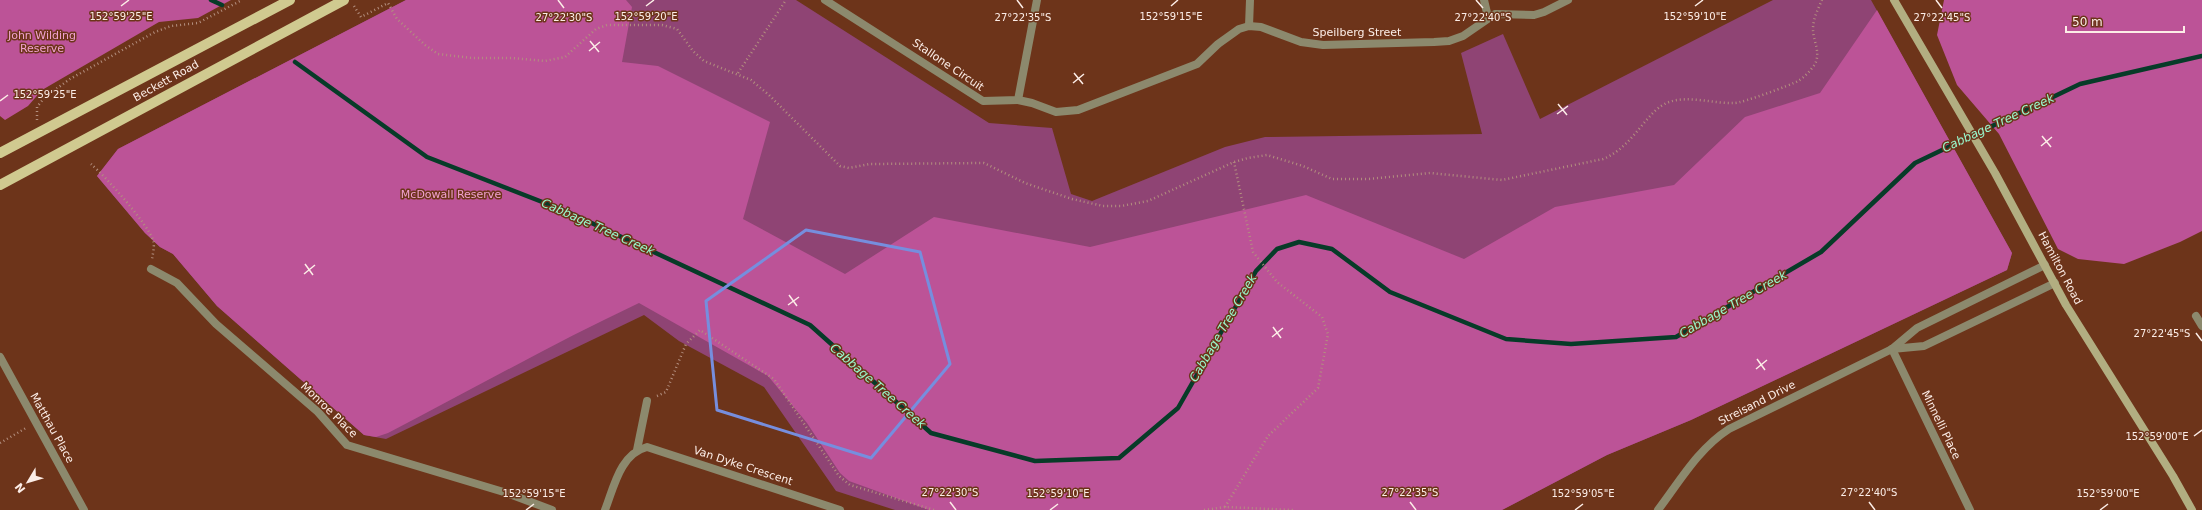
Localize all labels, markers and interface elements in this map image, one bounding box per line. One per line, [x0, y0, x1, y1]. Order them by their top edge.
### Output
scale bar [2066, 8, 2184, 34]
text: 152°59'25"E [89, 11, 153, 22]
text: 152°59'20"E [614, 11, 678, 22]
text: 152°59'15"E [1139, 11, 1203, 22]
text: 152°59'10"E [1663, 11, 1727, 22]
text: 27°22'30"S [536, 12, 592, 23]
text: 27°22'35"S [995, 12, 1051, 23]
text: 27°22'40"S [1455, 12, 1511, 23]
text: 27°22'45"S [1914, 12, 1970, 23]
text: 50 m [2072, 15, 2103, 29]
street label: Speilberg Street [1313, 26, 1402, 39]
park label: John Wilding Reserve [7, 29, 76, 55]
street label: Stallone Circuit [910, 36, 987, 94]
street label: Beckett Road [131, 58, 201, 104]
text: 152°59'25"E [13, 89, 77, 100]
water label: Cabbage Tree Creek [1940, 90, 2057, 155]
park label: McDowall Reserve [401, 188, 501, 201]
water label: Cabbage Tree Creek [539, 196, 658, 259]
street label: Hamilton Road [2035, 229, 2085, 307]
water label: Cabbage Tree Creek [1677, 267, 1790, 341]
water label: Cabbage Tree Creek [1186, 271, 1260, 384]
text: 27°22'45"S [2134, 328, 2190, 339]
water label: Cabbage Tree Creek [827, 341, 929, 432]
street label: Streisand Drive [1716, 378, 1798, 428]
street label: Monroe Place [298, 380, 360, 440]
street label: Minnelli Place [1919, 388, 1963, 462]
street label: Matthau Place [27, 391, 77, 466]
text: 152°59'00"E [2125, 431, 2189, 442]
street label: Van Dyke Crescent [692, 444, 795, 488]
north arrow [8, 462, 48, 502]
text: N [13, 480, 28, 495]
text: 27°22'30"S [922, 487, 978, 498]
text: 27°22'35"S [1382, 487, 1438, 498]
text: 27°22'40"S [1841, 487, 1897, 498]
text: 152°59'15"E [502, 488, 566, 499]
text: 152°59'10"E [1026, 488, 1090, 499]
text: 152°59'05"E [1551, 488, 1615, 499]
text: 152°59'00"E [2076, 488, 2140, 499]

